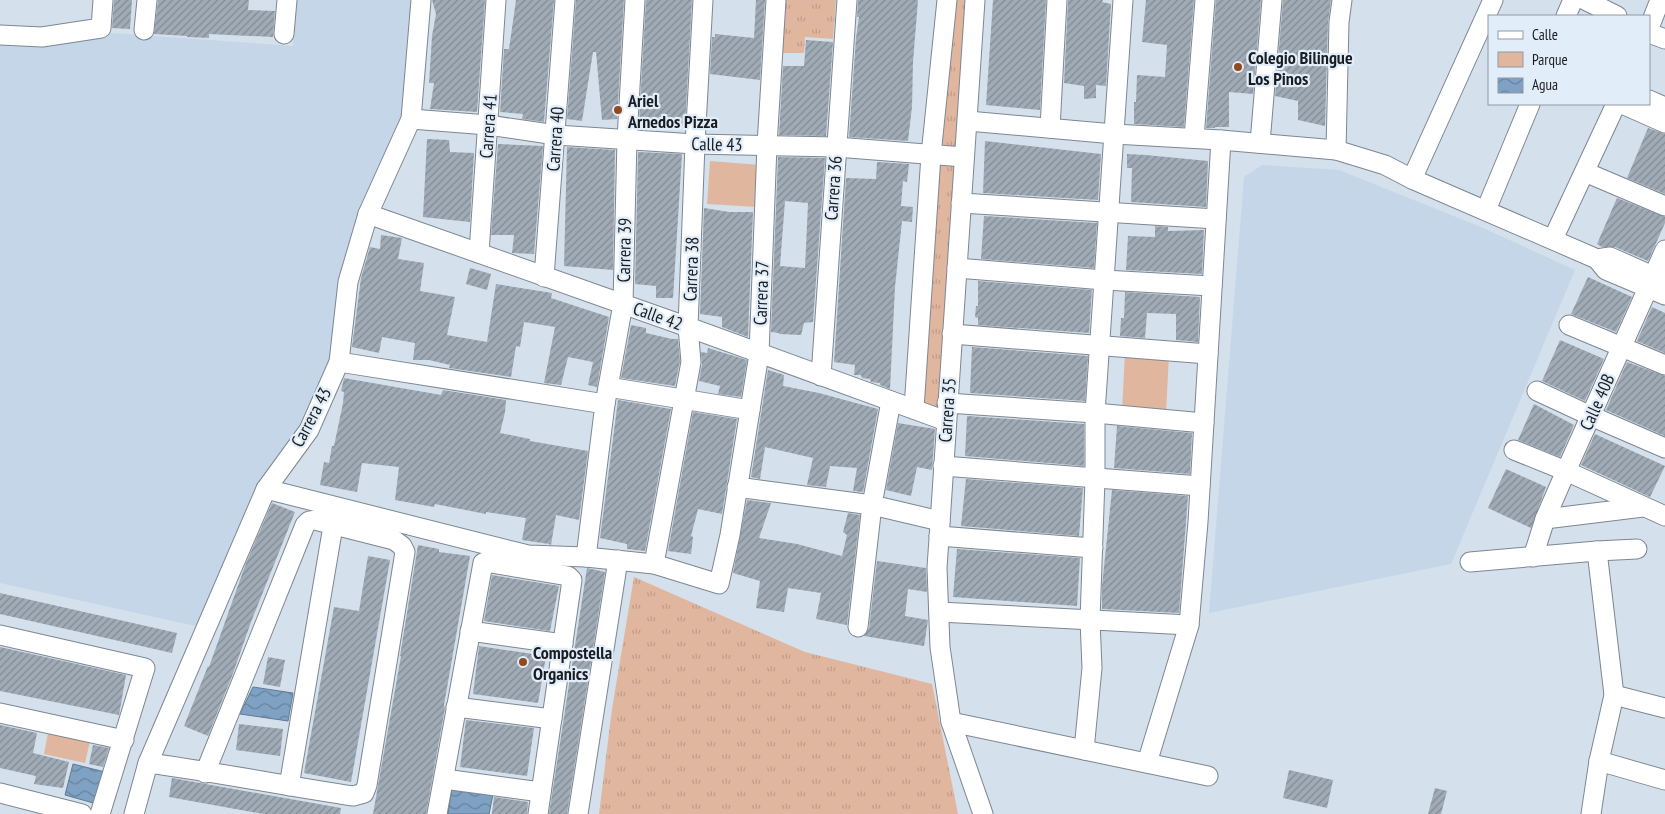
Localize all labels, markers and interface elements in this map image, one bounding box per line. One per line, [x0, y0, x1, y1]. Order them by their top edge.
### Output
legend [1488, 15, 1650, 105]
text: Calle [1532, 25, 1558, 44]
place label: Colegio Bilingue Los Pinos [1248, 46, 1353, 90]
text: Parque [1532, 50, 1568, 69]
marker: Colegio Bilingue Los Pinos [1232, 61, 1244, 73]
text: Agua [1532, 75, 1558, 94]
place label: Ariel Arnedos Pizza [627, 89, 718, 133]
street label: Carrera 41 [474, 93, 502, 159]
marker: Ariel Arnedos Pizza [612, 104, 624, 116]
street label: Carrera 40 [541, 106, 569, 172]
street label: Calle 43 [691, 132, 743, 156]
street label: Carrera 36 [819, 155, 847, 221]
street label: Carrera 39 [612, 217, 636, 283]
street label: Carrera 38 [678, 236, 704, 302]
street label: Carrera 37 [748, 260, 774, 326]
street label: Calle 42 [630, 296, 686, 336]
street label: Calle 40B [1574, 370, 1620, 434]
street label: Carrera 35 [933, 377, 961, 443]
street label: Carrera 43 [286, 383, 336, 451]
place label: Compostella Organics [533, 641, 612, 685]
marker: Compostella Organics [517, 656, 529, 668]

